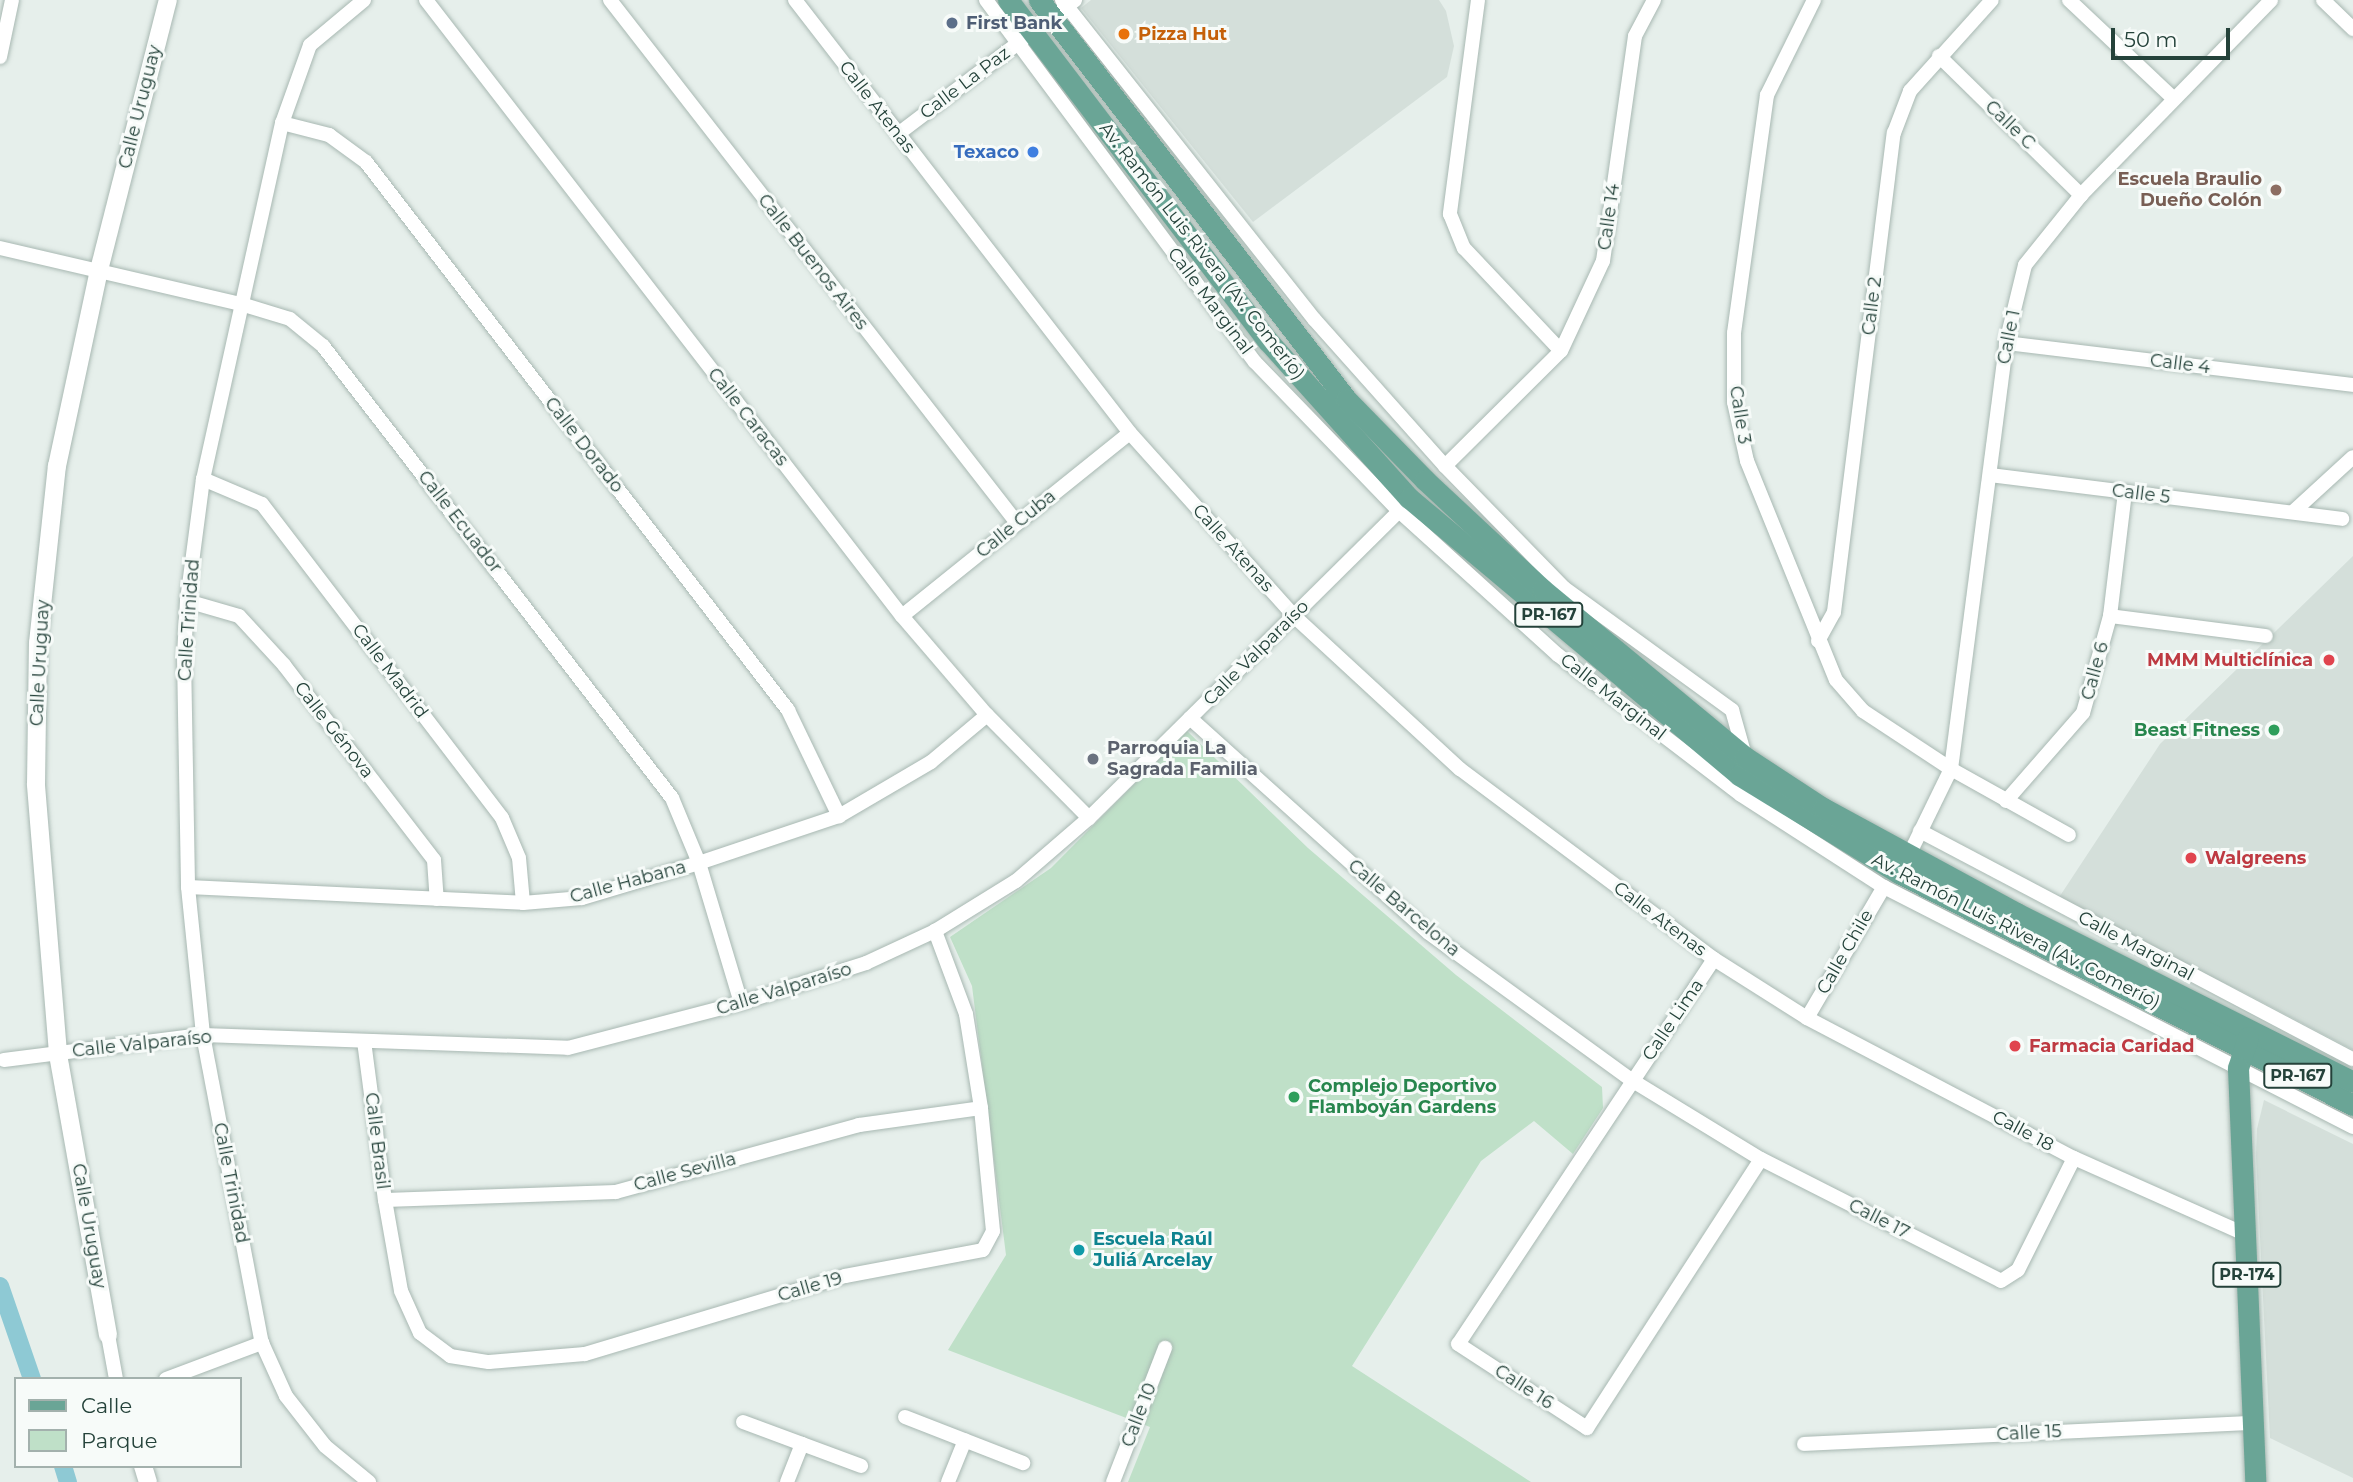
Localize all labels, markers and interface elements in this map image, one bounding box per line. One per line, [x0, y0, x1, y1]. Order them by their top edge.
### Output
place label: First Bank [966, 12, 1062, 34]
scale bar [2115, 14, 2234, 58]
marker: First Bank [944, 15, 960, 31]
place label: Pizza Hut [1138, 23, 1227, 45]
marker: Pizza Hut [1116, 26, 1132, 42]
text: 50 m [2124, 27, 2178, 52]
street label: Calle La Paz [916, 42, 1014, 124]
street label: Calle Uruguay [114, 43, 166, 171]
street label: Calle Atenas [834, 57, 920, 157]
street label: Calle C [1980, 96, 2040, 154]
street label: Av. Ramón Luis Rivera (Av. Comerío) [1095, 118, 1309, 384]
place label: Texaco [954, 141, 1019, 163]
marker: Texaco [1025, 144, 1041, 160]
place label: Escuela Braulio Dueño Colón [2118, 169, 2262, 212]
street label: Calle 14 [1594, 182, 1624, 252]
marker: Escuela Braulio Dueño Colón [2268, 182, 2284, 198]
street label: Calle Buenos Aires [753, 190, 873, 334]
street label: Calle Marginal [1163, 243, 1257, 359]
street label: Calle 2 [1858, 276, 1886, 336]
street label: Calle 1 [1993, 308, 2025, 366]
street label: Calle 4 [2149, 350, 2211, 378]
street label: Calle Caracas [703, 364, 793, 470]
street label: Calle 3 [1725, 384, 1755, 446]
street label: Calle Dorado [540, 393, 628, 497]
street label: Calle Ecuador [413, 467, 507, 577]
street label: Calle 5 [2111, 480, 2171, 508]
street label: Calle Cuba [972, 485, 1060, 563]
street label: Calle Atenas [1188, 500, 1278, 596]
street label: Calle Trinidad [174, 558, 204, 682]
street label: Calle Valparaíso [1199, 596, 1313, 710]
street label: Calle Uruguay [26, 599, 54, 727]
road number: PR-167 [1514, 602, 1584, 628]
street label: Calle Madrid [347, 620, 433, 722]
street label: Calle 6 [2077, 639, 2113, 703]
street label: Calle Marginal [1556, 649, 1670, 745]
place label: MMM Multiclínica [2147, 649, 2313, 671]
marker: MMM Multiclínica [2319, 650, 2339, 670]
street label: Calle Génova [290, 677, 378, 783]
place label: Beast Fitness [2134, 719, 2260, 741]
marker: Beast Fitness [2266, 722, 2282, 738]
place label: Parroquia La Sagrada Familia [1107, 738, 1258, 780]
marker: Parroquia La Sagrada Familia [1085, 751, 1101, 767]
place label: Walgreens [2205, 847, 2306, 869]
street label: Av. Ramón Luis Rivera (Av. Comerío) [1868, 849, 2164, 1013]
marker: Walgreens [2183, 850, 2199, 866]
street label: Calle Barcelona [1344, 855, 1464, 961]
street label: Calle Habana [568, 856, 688, 908]
street label: Calle Atenas [1609, 877, 1711, 961]
street label: Calle Chile [1812, 906, 1878, 998]
street label: Calle Marginal [2074, 906, 2198, 986]
street label: Calle Valparaíso [714, 958, 854, 1020]
street label: Calle Lima [1638, 975, 1708, 1065]
street label: Calle Valparaíso [71, 1026, 213, 1062]
place label: Farmacia Caridad [2029, 1035, 2195, 1057]
marker: Farmacia Caridad [2007, 1038, 2023, 1054]
road number: PR-167 [2263, 1064, 2333, 1088]
place label: Complejo Deportivo Flamboyán Gardens [1308, 1076, 1497, 1118]
marker: Complejo Deportivo Flamboyán Gardens [1286, 1089, 1302, 1105]
street label: Calle Brasil [360, 1091, 394, 1191]
street label: Calle 18 [1989, 1106, 2057, 1156]
street label: Calle Trinidad [209, 1121, 253, 1245]
street label: Calle Sevilla [631, 1148, 739, 1196]
street label: Calle Uruguay [67, 1162, 111, 1290]
street label: Calle 17 [1845, 1194, 1913, 1244]
place label: Escuela Raúl Juliá Arcelay [1093, 1229, 1213, 1272]
marker: Escuela Raúl Juliá Arcelay [1071, 1242, 1087, 1258]
road number: PR-174 [2212, 1262, 2282, 1288]
street label: Calle 19 [775, 1268, 845, 1306]
street label: Calle 16 [1490, 1360, 1558, 1414]
legend [14, 1377, 242, 1468]
street label: Calle 10 [1117, 1380, 1161, 1450]
text: Calle [81, 1393, 132, 1418]
street label: Calle 15 [1996, 1421, 2062, 1445]
text: Parque [81, 1428, 157, 1453]

